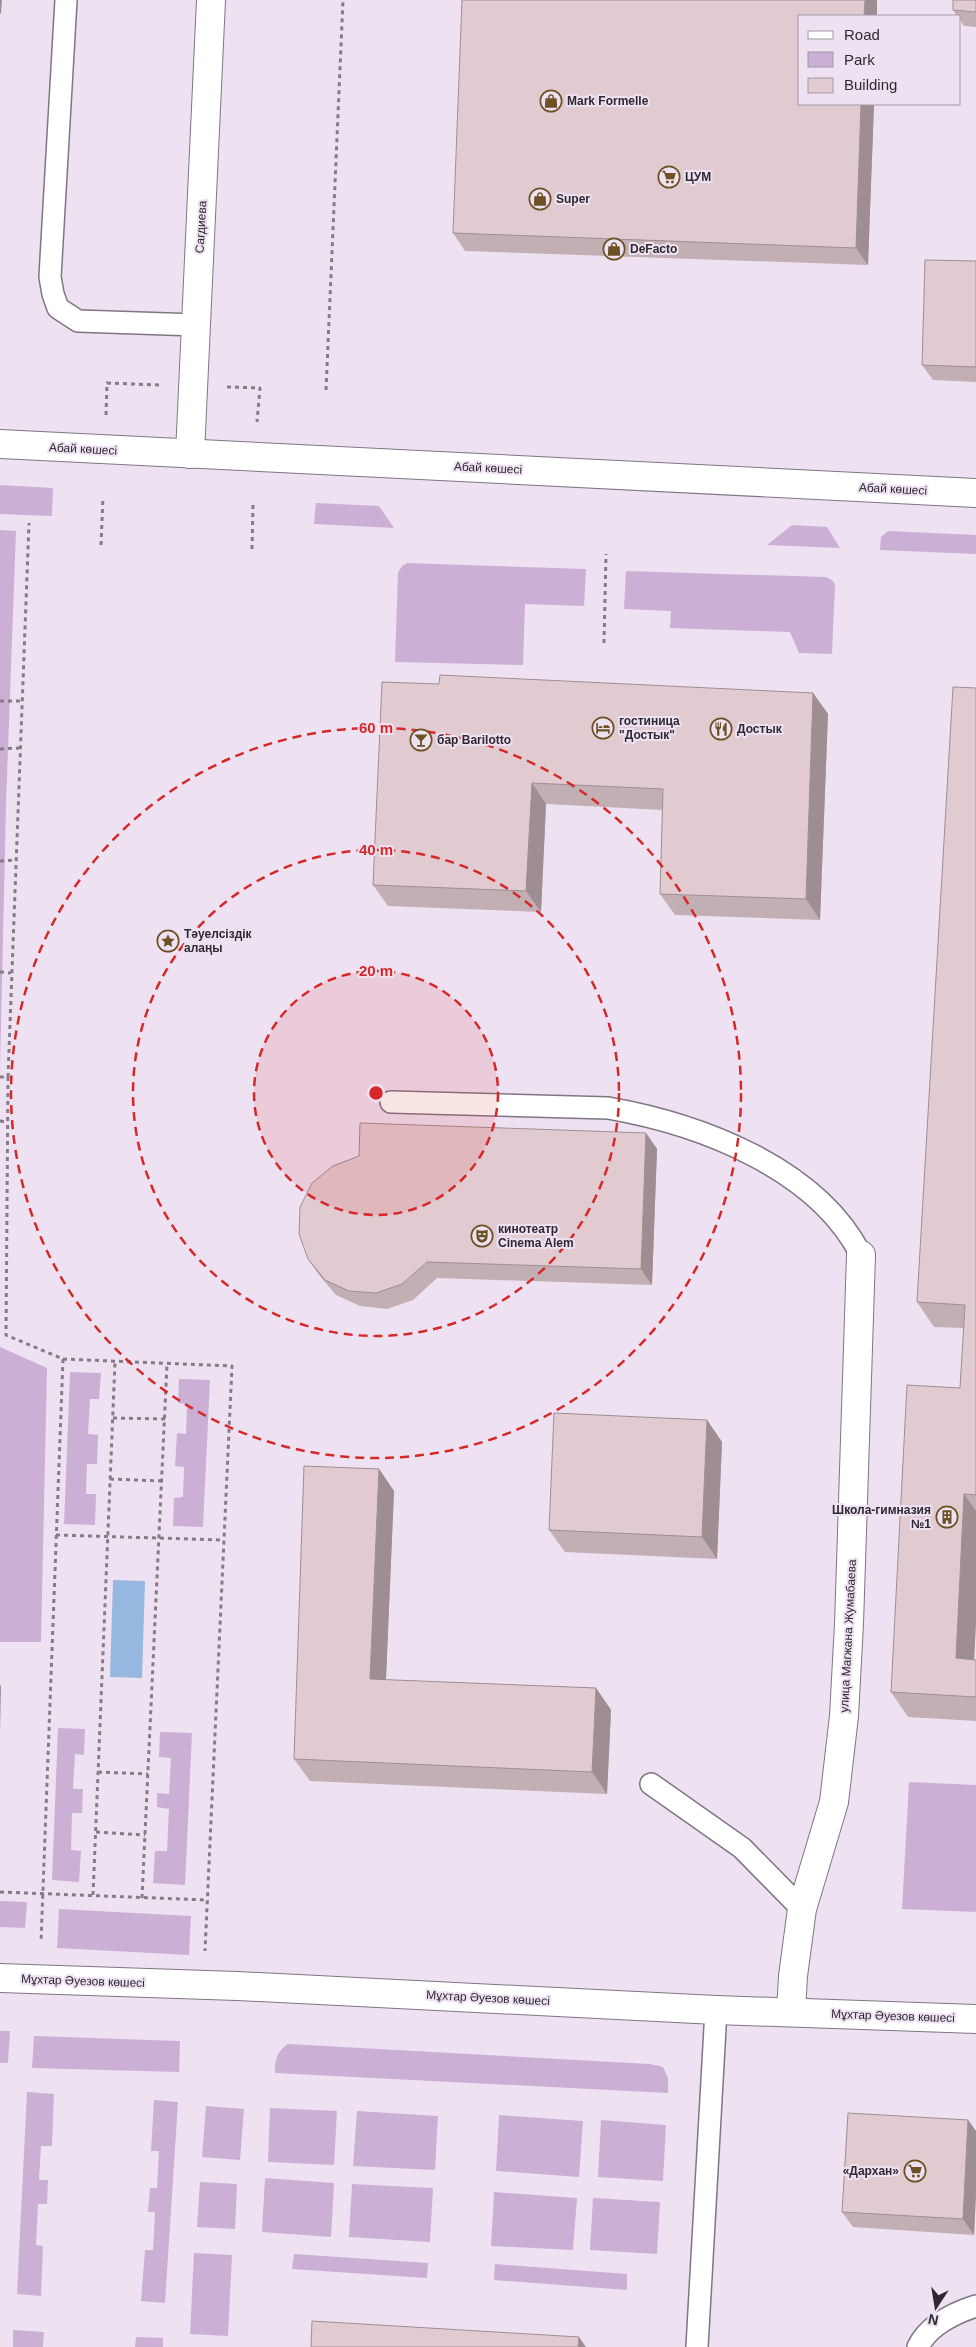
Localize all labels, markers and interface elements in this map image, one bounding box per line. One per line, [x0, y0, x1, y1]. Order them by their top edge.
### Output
legend [798, 15, 961, 105]
text: Road [844, 26, 880, 43]
text: Park [844, 51, 875, 68]
text: Building [844, 76, 897, 93]
shop icon: Mark Formelle [539, 89, 563, 113]
place label: Mark Formelle [567, 94, 649, 108]
supermarket icon: ЦУМ [657, 165, 681, 189]
place label: ЦУМ [685, 170, 711, 184]
shop icon: Super [528, 187, 552, 211]
place label: Super [556, 192, 590, 206]
street label: Сагдиева [193, 200, 209, 254]
shop icon: DeFacto [602, 237, 626, 261]
place label: DeFacto [630, 242, 677, 256]
street label: Абай көшесі [49, 440, 117, 458]
street label: Абай көшесі [454, 459, 522, 477]
street label: Абай көшесі [859, 480, 927, 498]
place label: гостиница "Достык" [619, 714, 680, 742]
hotel icon: гостиница "Достык" [591, 716, 615, 740]
restaurant icon: Достык [709, 717, 733, 741]
text: 60 m [359, 719, 393, 736]
place label: Достык [737, 722, 783, 736]
bar icon: бар Barilotto [409, 728, 433, 752]
place label: бар Barilotto [437, 733, 511, 747]
text: 40 m [359, 841, 393, 858]
place label: Тәуелсіздік алаңы [184, 927, 253, 955]
place icon: Тәуелсіздік алаңы [156, 929, 180, 953]
text: 20 m [359, 962, 393, 979]
centre of rings [367, 1084, 385, 1102]
place label: кинотеатр Cinema Alem [498, 1222, 574, 1250]
theatre icon: кинотеатр Cinema Alem [470, 1224, 494, 1248]
place label: Школа-гимназия №1 [832, 1503, 931, 1531]
building icon: Школа-гимназия №1 [935, 1505, 959, 1529]
street label: улица Магжана Жумабаева [837, 1559, 859, 1713]
street label: Мұхтар Әуезов көшесі [21, 1972, 145, 1990]
street label: Мұхтар Әуезов көшесі [426, 1988, 550, 2008]
street label: Мұхтар Әуезов көшесі [831, 2007, 955, 2025]
supermarket icon: «Дархан» [903, 2159, 927, 2183]
place label: «Дархан» [843, 2164, 899, 2178]
north arrow [911, 2282, 961, 2332]
text: N [927, 2311, 940, 2329]

